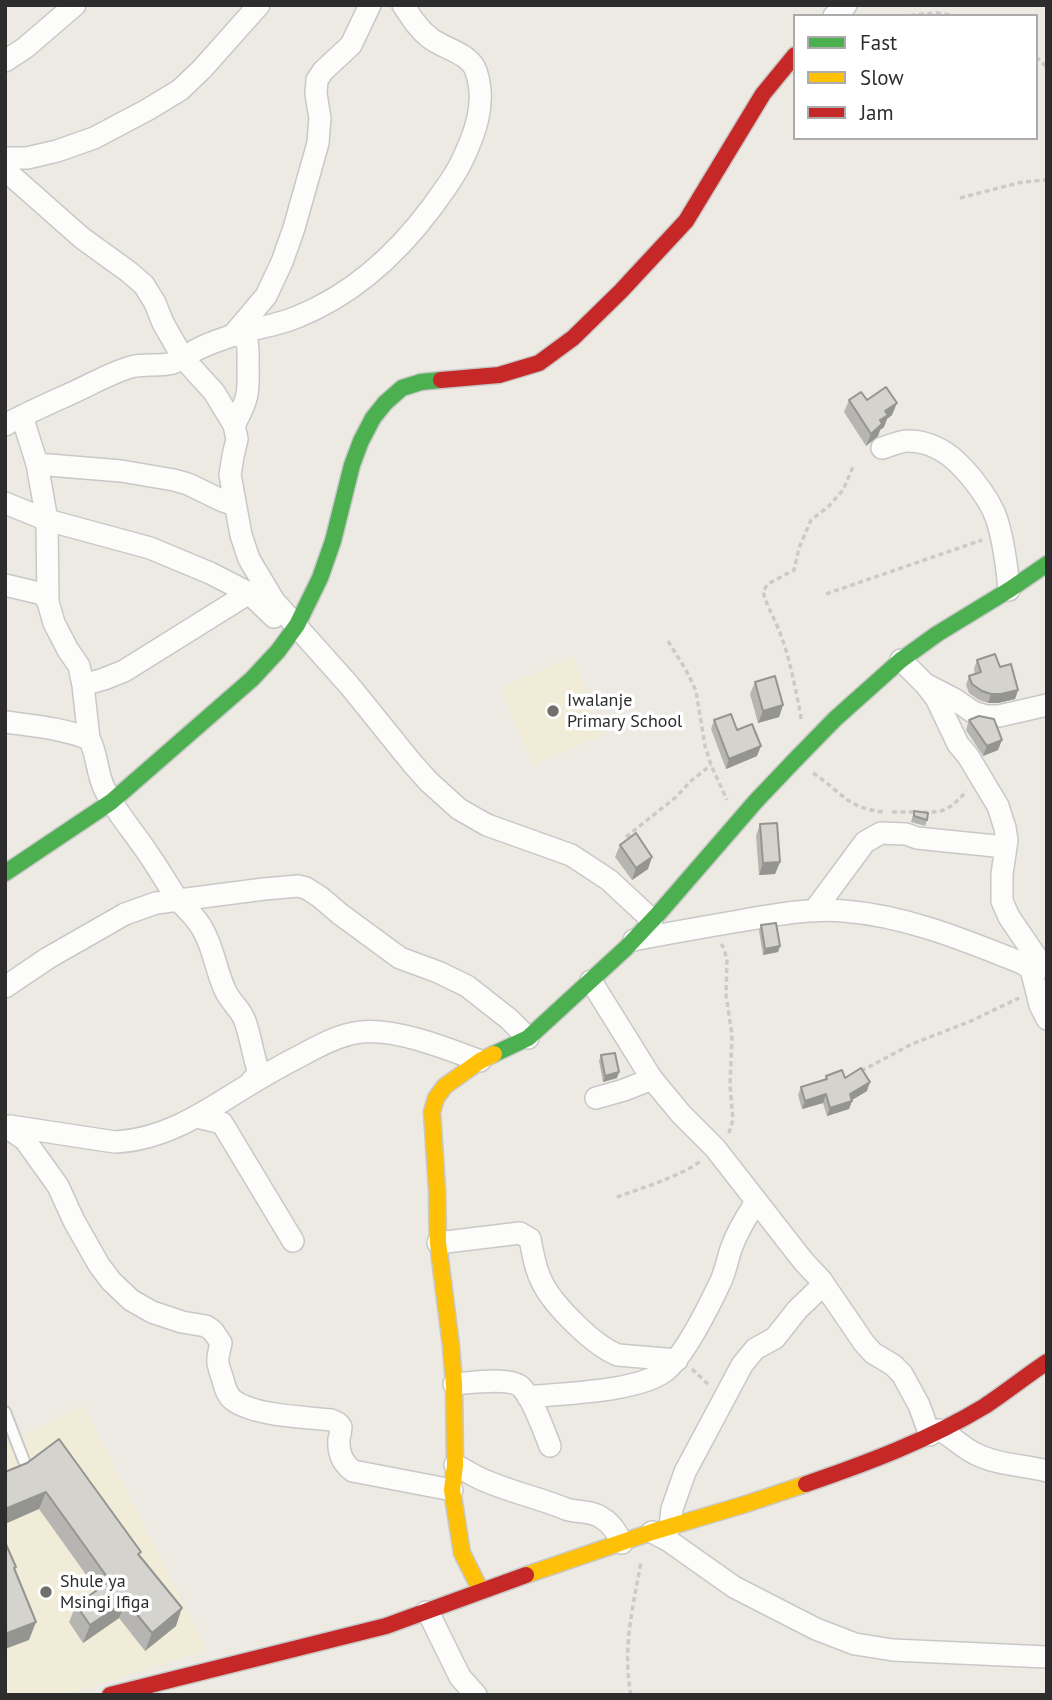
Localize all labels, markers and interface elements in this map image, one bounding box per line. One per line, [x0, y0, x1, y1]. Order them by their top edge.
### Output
legend [793, 14, 1038, 140]
text: Fast [860, 29, 897, 56]
text: Slow [860, 64, 904, 91]
text: Jam [860, 99, 894, 126]
place label: Iwalanje Primary School [567, 690, 682, 732]
marker: Iwalanje Primary School [545, 703, 561, 719]
place label: Shule ya Msingi Ifiga [60, 1571, 149, 1614]
marker: Shule ya Msingi Ifiga [38, 1584, 54, 1600]

